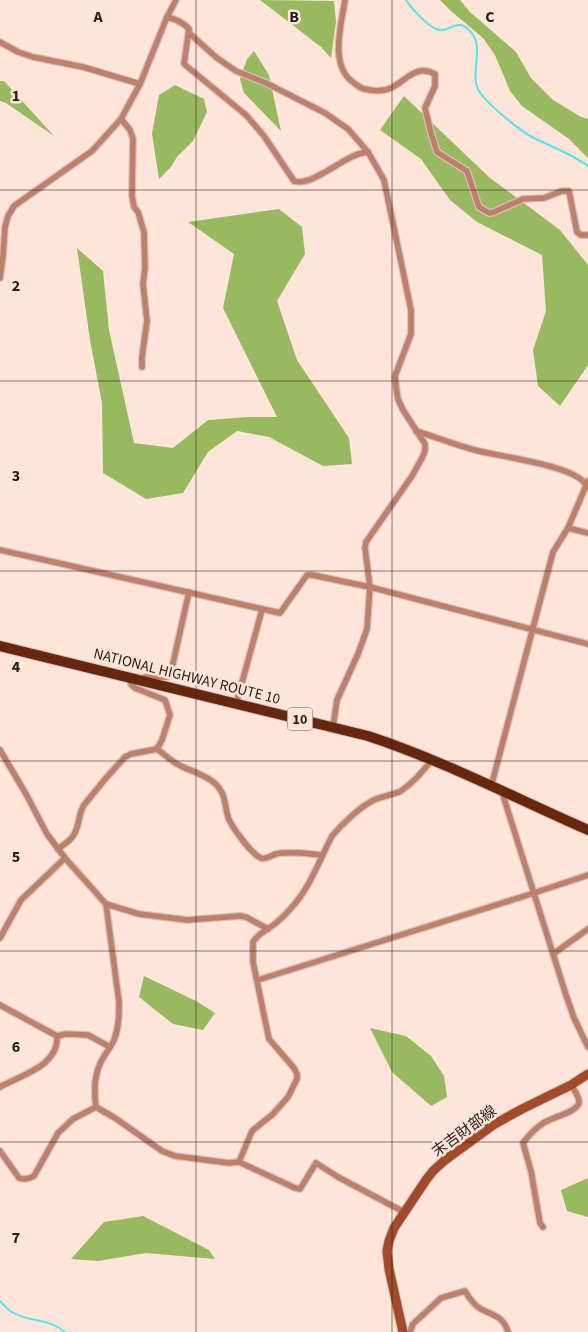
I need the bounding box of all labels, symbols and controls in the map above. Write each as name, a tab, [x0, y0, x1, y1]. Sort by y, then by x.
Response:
text: A	[92, 6, 103, 28]
text: B	[289, 6, 299, 28]
text: C	[485, 6, 495, 28]
text: 1	[12, 85, 20, 107]
text: 2	[12, 275, 20, 297]
text: 3	[12, 465, 20, 487]
street label: NATIONAL HIGHWAY ROUTE 10	[91, 643, 282, 710]
text: 4	[12, 656, 21, 678]
road number: 10	[288, 708, 312, 731]
text: 5	[12, 846, 20, 868]
text: 6	[12, 1036, 20, 1058]
street label: 末吉財部線	[428, 1101, 501, 1162]
text: 7	[12, 1227, 20, 1249]

